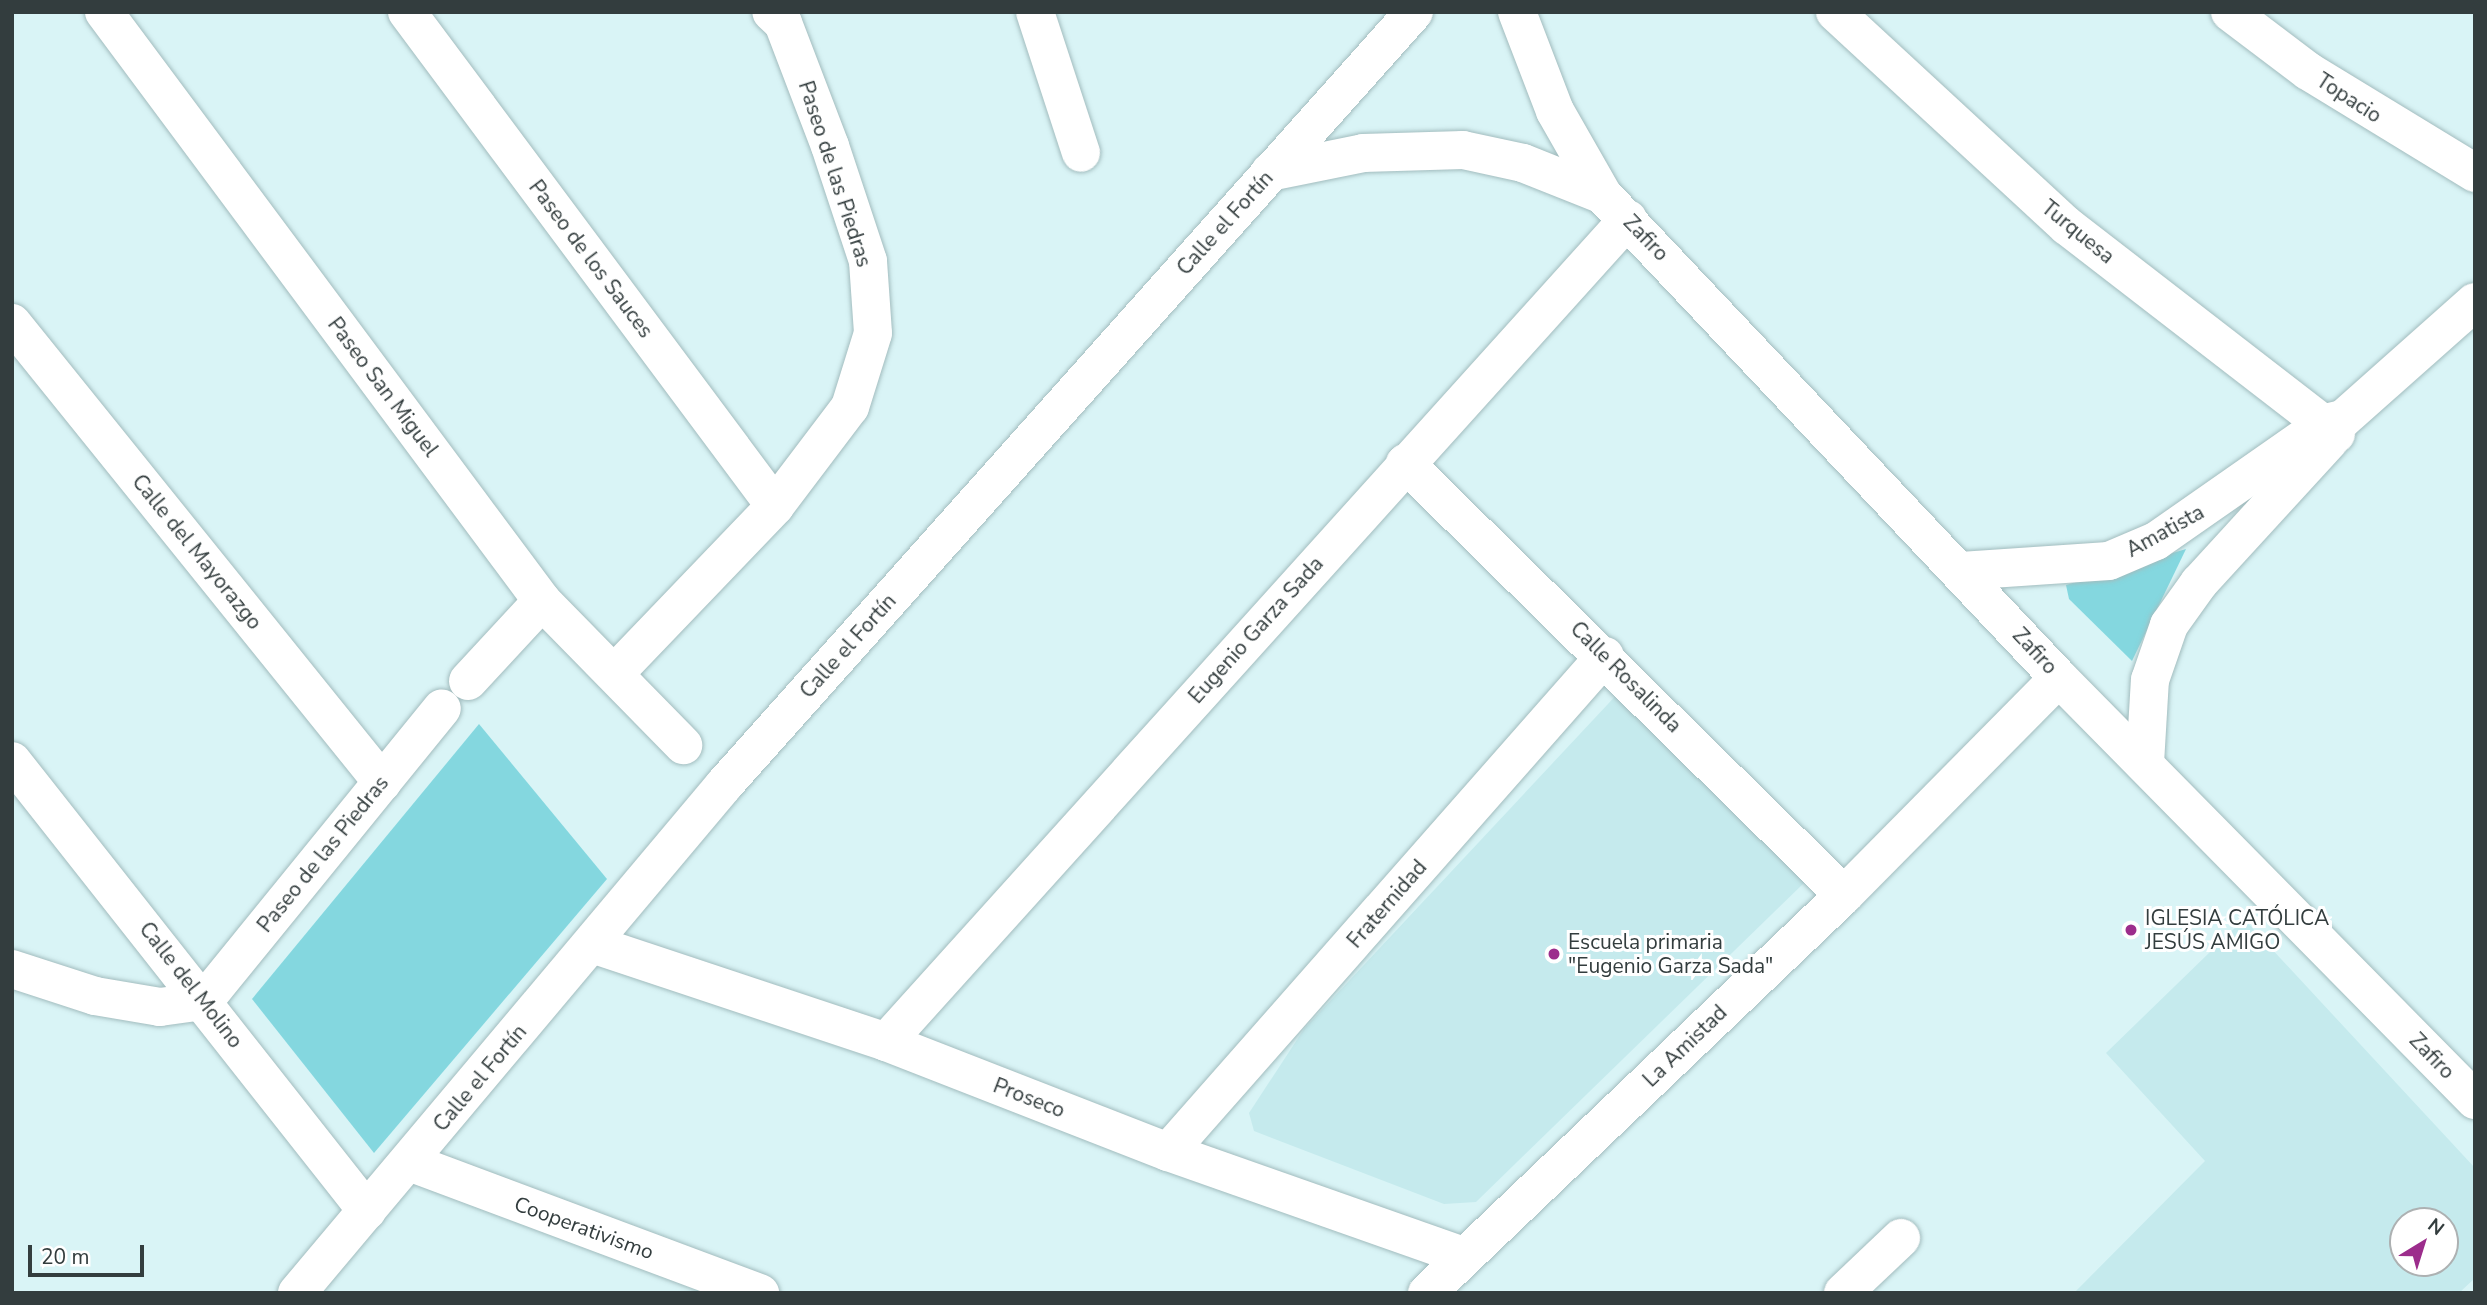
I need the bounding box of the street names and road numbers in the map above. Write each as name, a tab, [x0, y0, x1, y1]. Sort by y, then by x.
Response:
street label: Topacio	[2312, 68, 2386, 128]
street label: Paseo de las Piedras	[793, 78, 877, 270]
street label: Calle el Fortín	[1172, 166, 1278, 280]
street label: Paseo de los Sauces	[523, 175, 659, 343]
street label: Turquesa	[2036, 195, 2120, 269]
street label: Zafiro	[1618, 210, 1674, 266]
street label: Paseo San Miguel	[322, 312, 444, 462]
street label: Calle del Mayorazgo	[127, 469, 267, 635]
street label: Amatista	[2122, 499, 2208, 563]
street label: Eugenio Garza Sada	[1183, 551, 1329, 709]
street label: Calle el Fortín	[795, 589, 901, 703]
street label: Calle Rosalinda	[1565, 616, 1687, 738]
street label: Zafiro	[2007, 623, 2063, 679]
street label: Paseo de las Piedras	[252, 771, 394, 937]
street label: Fraternidad	[1342, 855, 1432, 953]
street label: Calle del Molino	[134, 917, 248, 1053]
street label: La Amistad	[1638, 1000, 1732, 1092]
street label: Calle el Fortín	[428, 1019, 532, 1137]
street label: Zafiro	[2404, 1028, 2460, 1084]
street label: Proseco	[990, 1073, 1068, 1123]
street label: Cooperativismo	[511, 1191, 657, 1265]

